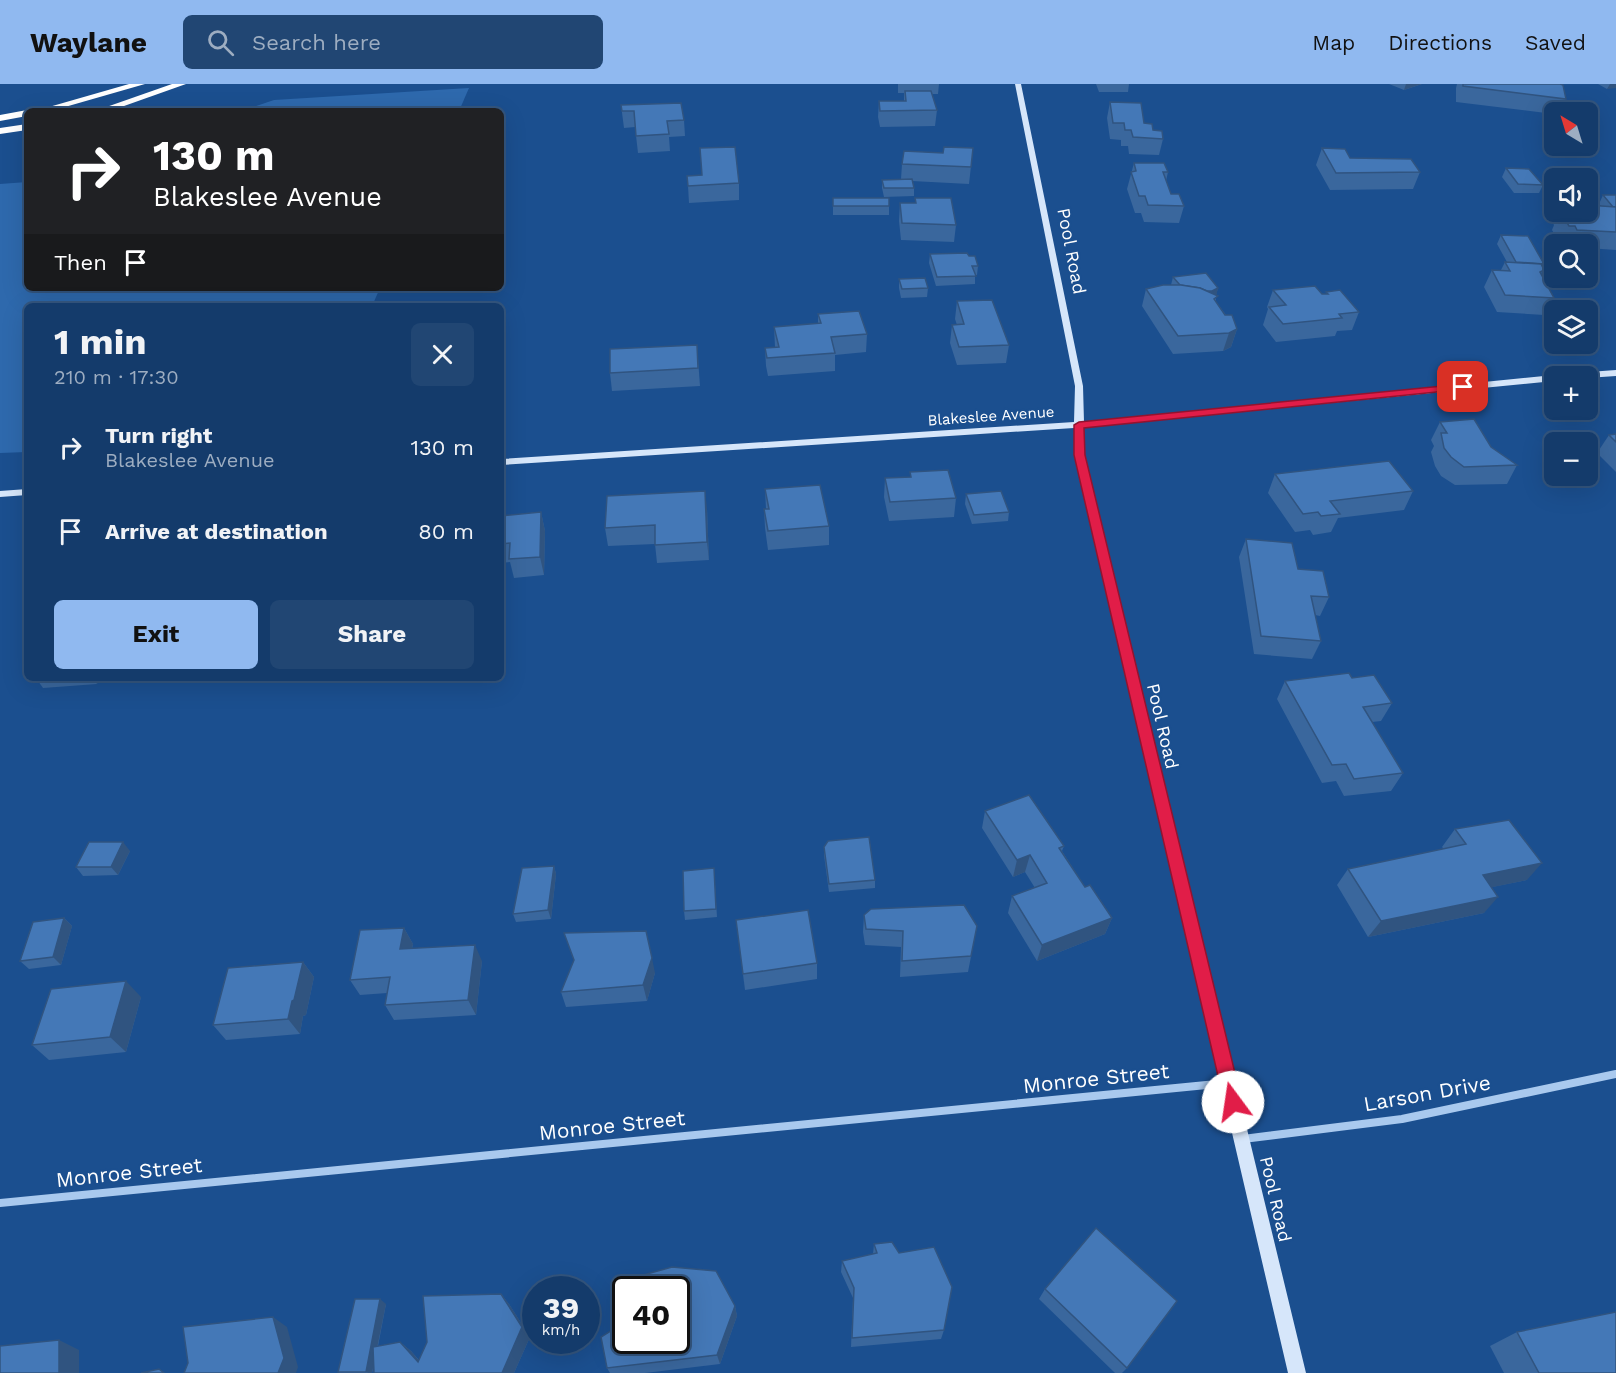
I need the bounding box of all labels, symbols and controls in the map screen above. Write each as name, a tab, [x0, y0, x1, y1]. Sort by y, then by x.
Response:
search box	[183, 15, 603, 69]
text: Waylane	[30, 26, 147, 59]
icon: search	[204, 26, 237, 59]
text: Search here	[252, 30, 381, 55]
text: Map	[1312, 30, 1355, 55]
text: Directions	[1388, 30, 1492, 55]
text: Saved	[1525, 30, 1586, 55]
north arrow	[1544, 102, 1598, 156]
map controls	[1544, 102, 1598, 486]
text: 130 m	[153, 131, 275, 180]
icon: right	[54, 132, 132, 210]
button: sound	[1544, 168, 1598, 222]
text: Blakeslee Avenue	[153, 181, 382, 213]
street label: Pool Road	[1053, 206, 1091, 296]
button: search	[1544, 234, 1598, 288]
icon: arrive	[119, 246, 152, 279]
text: Then	[54, 250, 107, 275]
button: layers	[1544, 300, 1598, 354]
text: 1 min	[54, 321, 146, 363]
button: close	[411, 323, 474, 386]
pin	[1437, 361, 1488, 412]
text: 210 m · 17:30	[54, 365, 179, 389]
button: +	[1544, 366, 1598, 420]
icon: arrive	[1446, 370, 1479, 403]
street label: Blakeslee Avenue	[927, 403, 1055, 429]
text: Turn right	[105, 423, 212, 448]
icon: right	[54, 431, 87, 464]
button: −	[1544, 432, 1598, 486]
text: 130 m	[410, 435, 474, 460]
text: Blakeslee Avenue	[105, 448, 275, 472]
icon: arrive	[54, 515, 87, 548]
text: Arrive at destination	[105, 519, 328, 544]
text: 80 m	[418, 519, 474, 544]
button: Exit	[54, 600, 258, 669]
button: Share	[270, 600, 474, 669]
street label: Pool Road	[1143, 681, 1183, 771]
street label: Monroe Street	[1022, 1058, 1170, 1098]
position arrow	[1201, 1070, 1265, 1134]
street label: Larson Drive	[1361, 1070, 1493, 1116]
street label: Monroe Street	[538, 1105, 686, 1145]
street label: Monroe Street	[55, 1152, 203, 1192]
street label: Pool Road	[1256, 1154, 1296, 1244]
speed limit sign: 40	[612, 1276, 690, 1354]
text: 39	[543, 1290, 579, 1325]
text: km/h	[542, 1321, 580, 1339]

